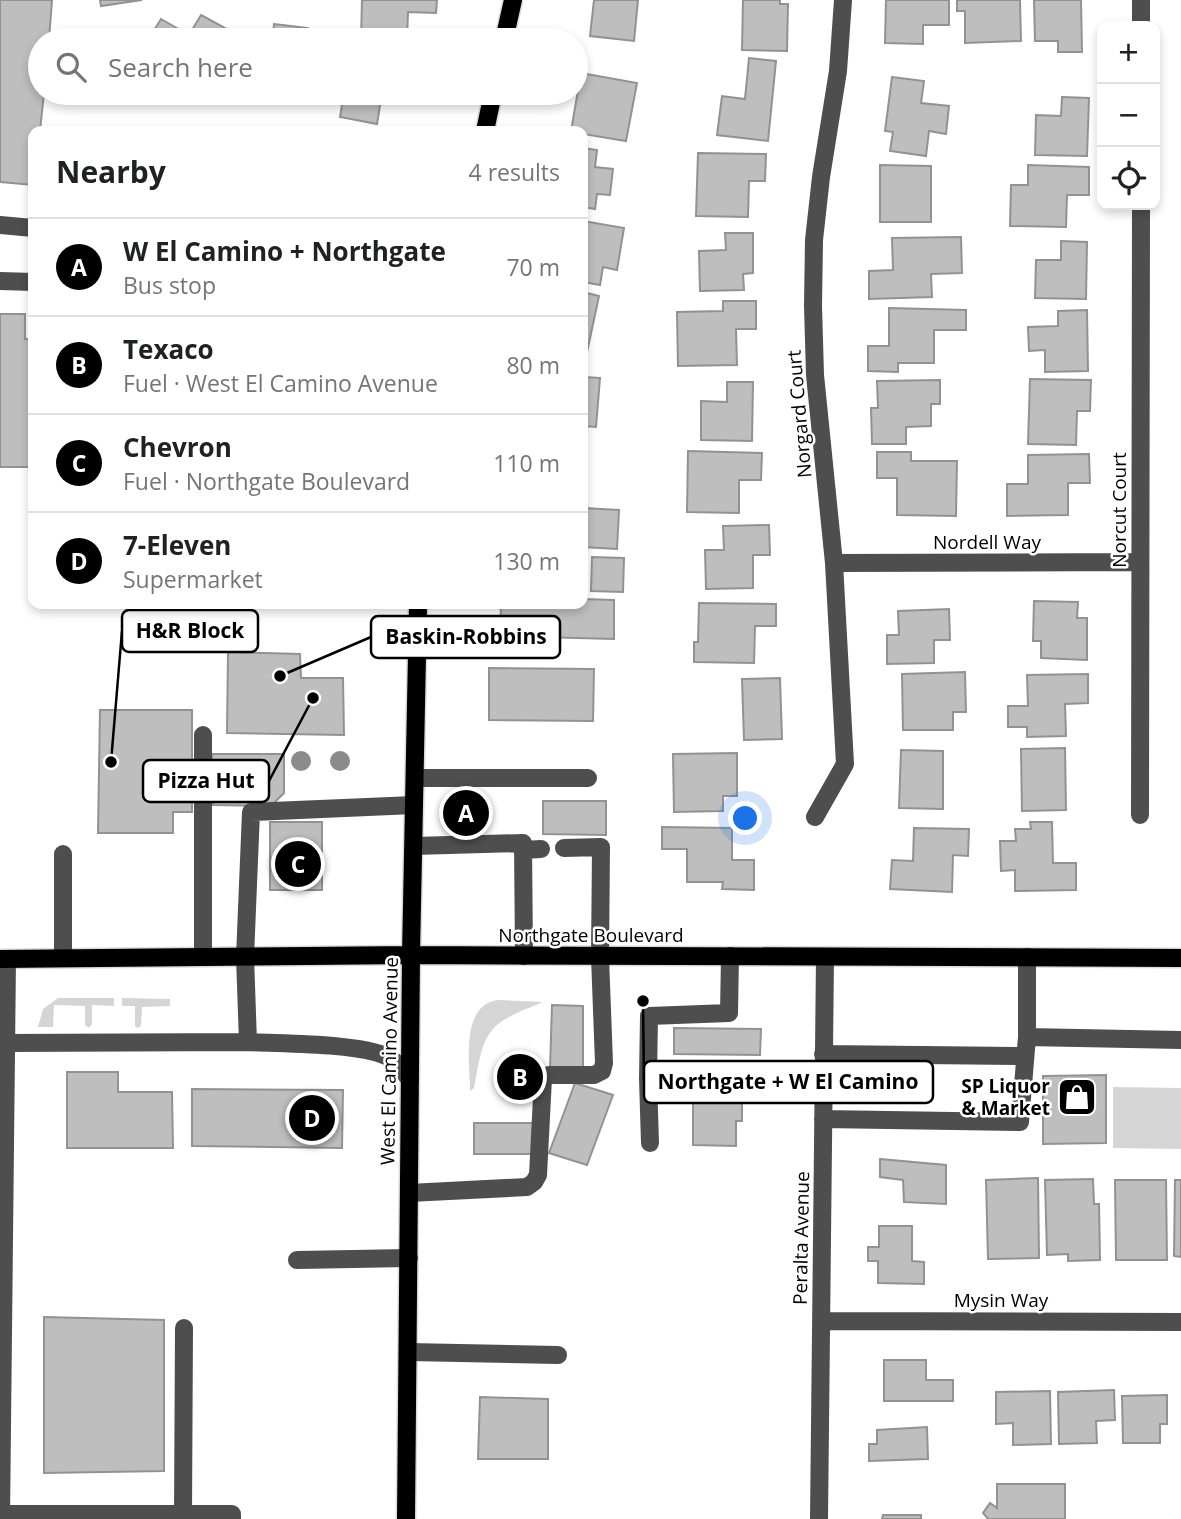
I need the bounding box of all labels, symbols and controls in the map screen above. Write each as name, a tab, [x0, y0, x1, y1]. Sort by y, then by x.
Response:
map controls	[1097, 21, 1160, 210]
button: +	[1097, 21, 1160, 84]
search box	[28, 28, 588, 105]
icon: search	[52, 48, 90, 86]
text: Search here	[108, 49, 253, 85]
button: −	[1097, 84, 1160, 147]
button: locate	[1097, 147, 1160, 210]
text: Nearby	[56, 151, 166, 192]
text: 4 results	[469, 156, 560, 188]
text: W El Camino + Northgate	[123, 233, 446, 269]
text: A	[71, 251, 87, 283]
text: 70 m	[506, 251, 560, 283]
text: Bus stop	[123, 269, 216, 301]
text: Texaco	[123, 331, 214, 367]
text: B	[71, 349, 87, 381]
text: 80 m	[506, 349, 560, 381]
street label: Norgard Court	[780, 349, 818, 479]
text: Fuel · West El Camino Avenue	[123, 367, 438, 399]
text: Chevron	[123, 429, 232, 465]
text: C	[72, 447, 86, 479]
text: 110 m	[493, 447, 560, 479]
street label: Norcut Court	[1106, 452, 1132, 568]
text: Fuel · Northgate Boulevard	[123, 465, 410, 497]
text: 7-Eleven	[123, 527, 231, 563]
street label: Nordell Way	[933, 529, 1041, 555]
text: D	[70, 545, 88, 577]
text: 130 m	[493, 545, 560, 577]
text: Supermarket	[123, 563, 263, 595]
callout: H&R Block	[122, 610, 258, 652]
text: H&R Block	[136, 616, 245, 644]
callout: Baskin-Robbins	[371, 616, 560, 658]
text: Baskin-Robbins	[385, 622, 547, 650]
callout: Pizza Hut	[143, 760, 269, 802]
text: Pizza Hut	[157, 766, 255, 794]
pin: A	[443, 787, 489, 839]
your location	[728, 801, 762, 835]
pin: C	[275, 838, 321, 890]
street label: Northgate Boulevard	[498, 922, 684, 948]
street label: West El Camino Avenue	[374, 957, 404, 1165]
pin: B	[497, 1051, 543, 1103]
callout: Northgate + W El Camino	[644, 1061, 933, 1103]
text: Northgate + W El Camino	[658, 1067, 918, 1095]
place label: SP Liquor & Market	[961, 1073, 1050, 1121]
shop icon: SP Liquor & Market	[1056, 1076, 1098, 1118]
pin: D	[289, 1092, 335, 1144]
street label: Peralta Avenue	[787, 1171, 815, 1305]
street label: Mysin Way	[954, 1287, 1049, 1313]

